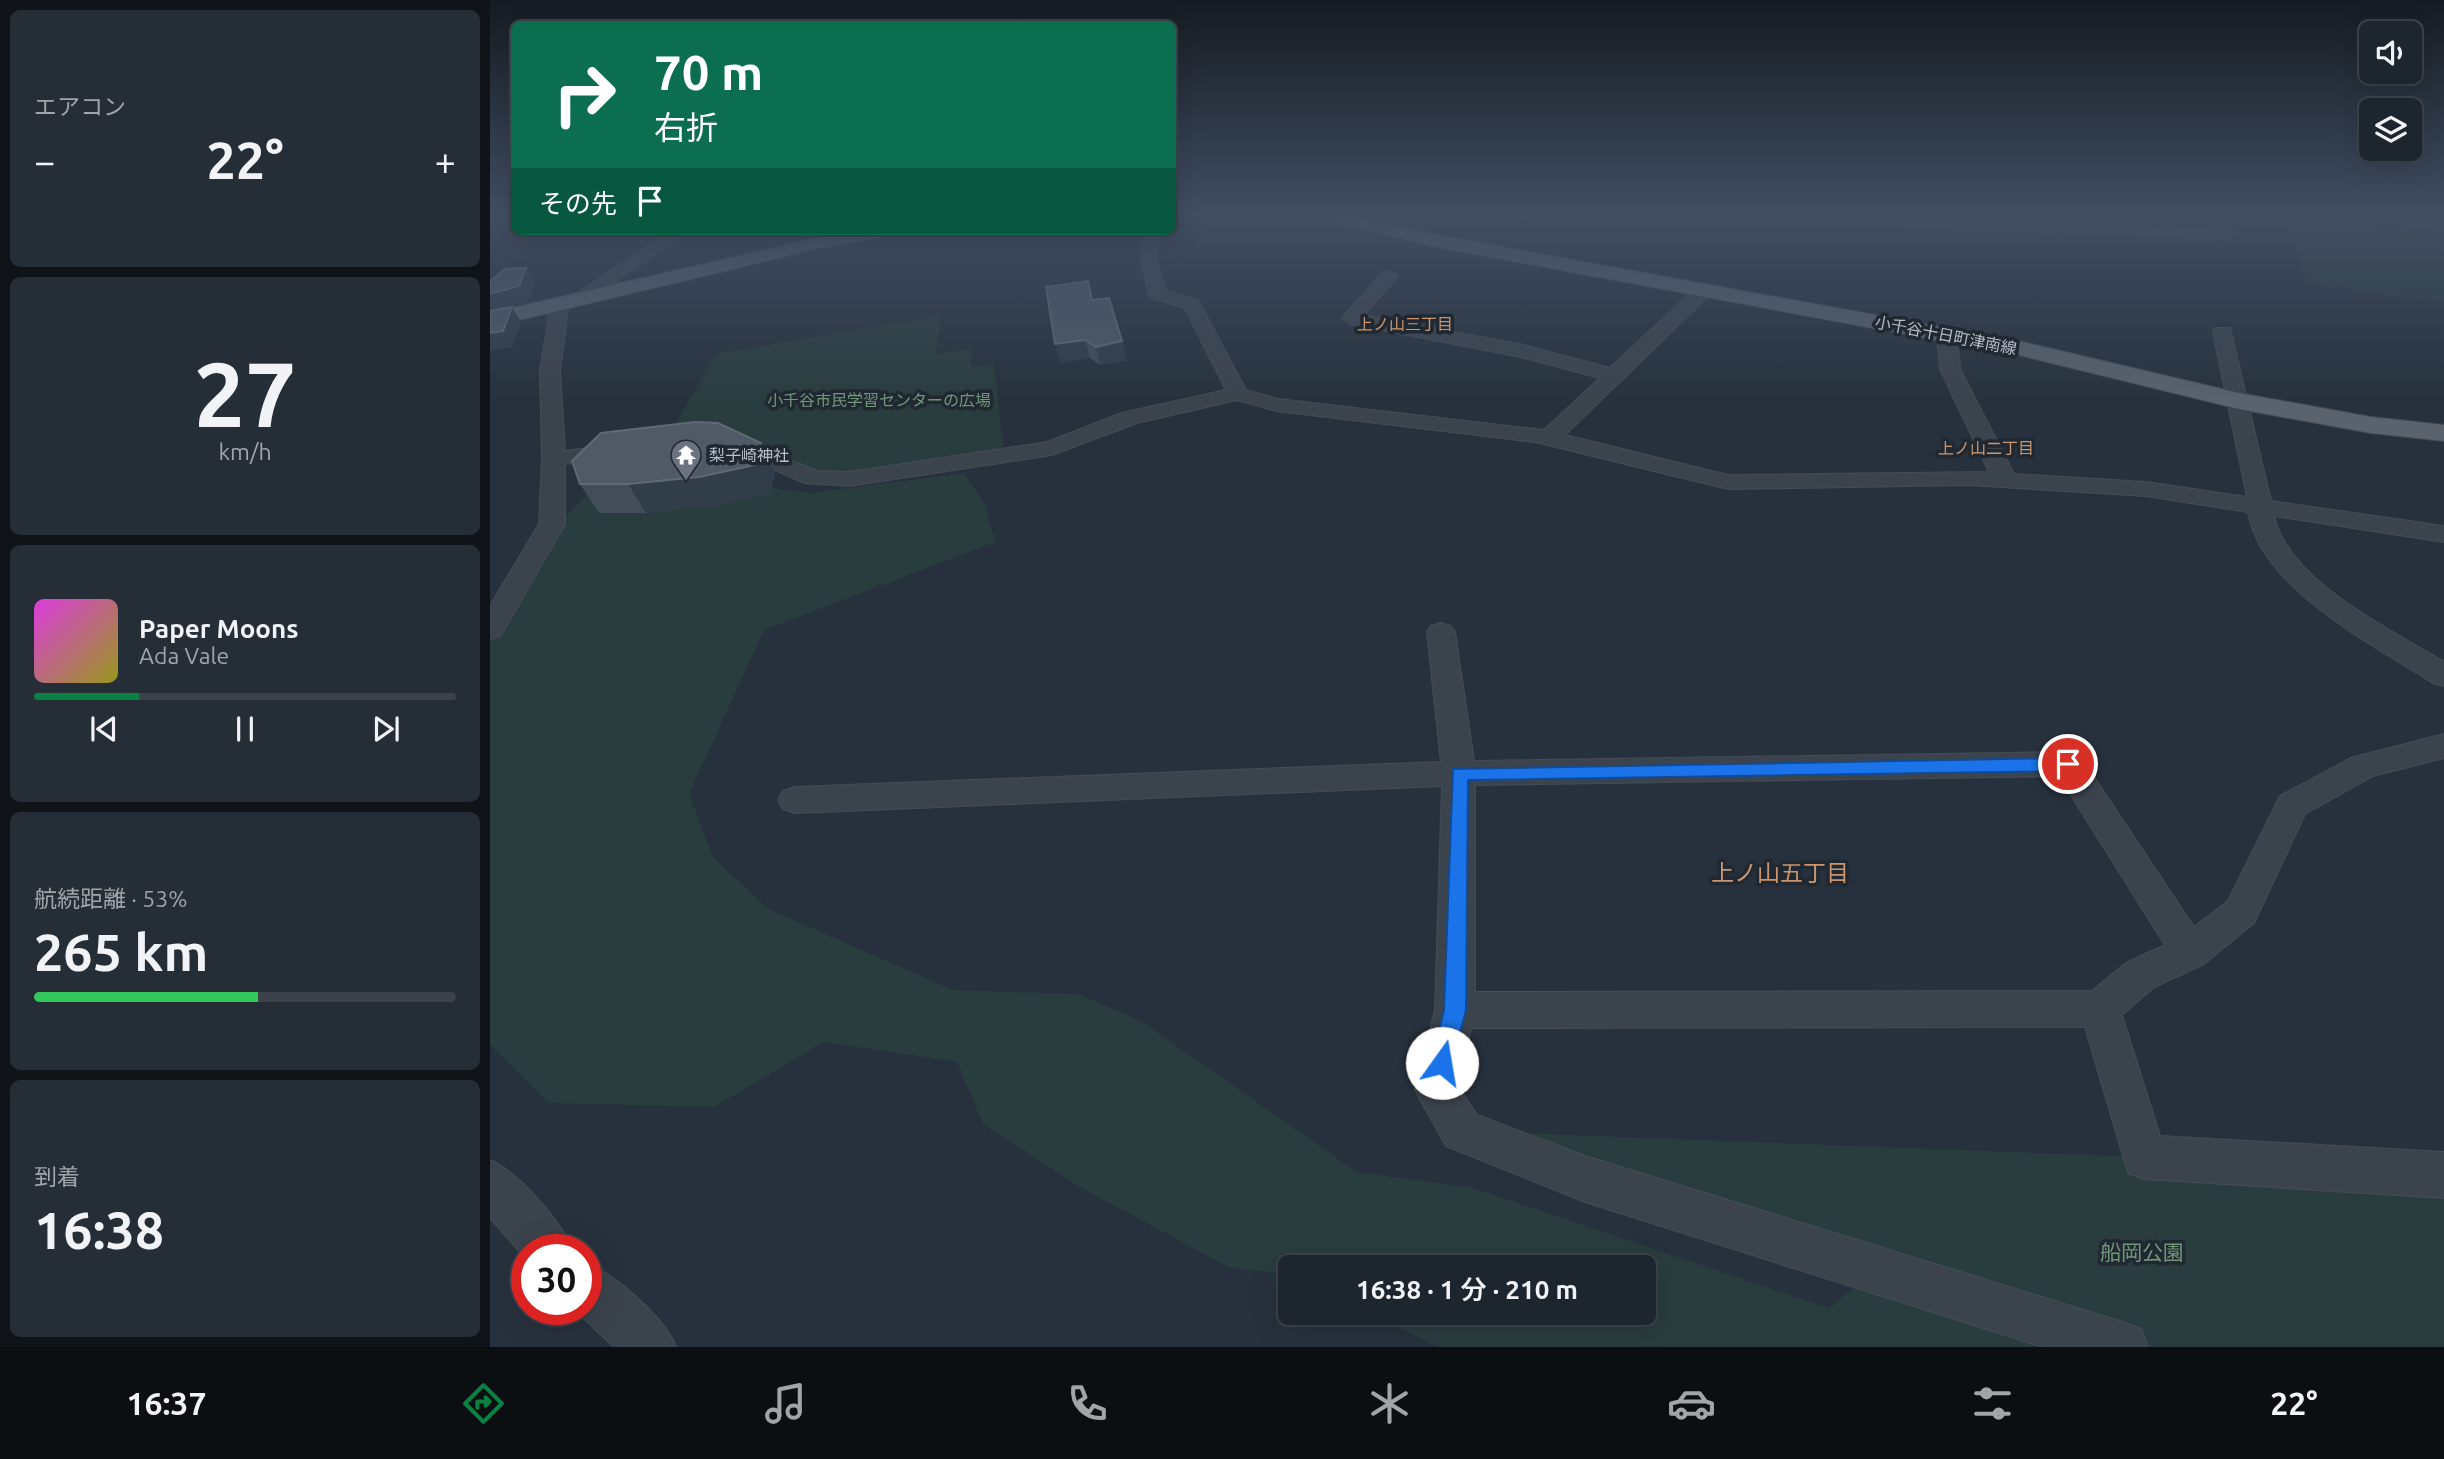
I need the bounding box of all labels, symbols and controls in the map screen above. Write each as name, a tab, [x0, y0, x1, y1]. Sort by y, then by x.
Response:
map controls	[2359, 21, 2422, 161]
button: sound	[2359, 21, 2422, 84]
text: 70 m	[654, 44, 763, 99]
icon: right	[539, 49, 630, 140]
text: エアコン	[34, 94, 126, 119]
button: layers	[2359, 98, 2422, 161]
text: 右折	[654, 109, 718, 145]
text: 22°	[206, 131, 284, 189]
text: −	[34, 140, 55, 182]
text: +	[435, 140, 456, 182]
icon: arrive	[631, 182, 669, 220]
text: その先	[539, 189, 617, 218]
street label: 小千谷十日町津南線	[1874, 312, 2018, 358]
district label: 上ノ山三丁目	[1357, 315, 1453, 333]
text: 27	[194, 342, 296, 444]
park label: 小千谷市民学習センターの広場	[767, 391, 991, 409]
temple icon: 梨子崎神社	[669, 438, 703, 482]
text: km/h	[218, 439, 272, 464]
district label: 上ノ山二丁目	[1938, 439, 2034, 457]
place label: 梨子崎神社	[709, 446, 789, 464]
text: Paper Moons	[139, 614, 298, 643]
text: Ada Vale	[139, 643, 229, 668]
icon: previous	[85, 710, 123, 748]
icon: pause	[226, 710, 264, 748]
icon: next	[367, 710, 405, 748]
pin	[2038, 734, 2098, 794]
icon: arrive	[2049, 745, 2087, 783]
district label: 上ノ山五丁目	[1711, 860, 1849, 885]
text: 航続距離 · 53%	[34, 886, 187, 911]
text: 265 km	[34, 923, 208, 981]
position arrow	[1405, 1026, 1479, 1100]
text: 到着	[34, 1164, 80, 1189]
text: 16:38	[34, 1201, 164, 1259]
speed limit sign: 30	[511, 1234, 602, 1325]
park label: 船岡公園	[2100, 1240, 2184, 1264]
text: 16:38 · 1 分 · 210 m	[1356, 1275, 1578, 1304]
icon: directions	[459, 1379, 508, 1428]
icon: music	[761, 1379, 810, 1428]
icon: phone	[1063, 1379, 1112, 1428]
icon: climate	[1365, 1379, 1414, 1428]
icon: car	[1667, 1379, 1716, 1428]
icon: filters	[1968, 1379, 2017, 1428]
text: 16:37	[126, 1385, 206, 1421]
text: 22°	[2270, 1385, 2318, 1421]

